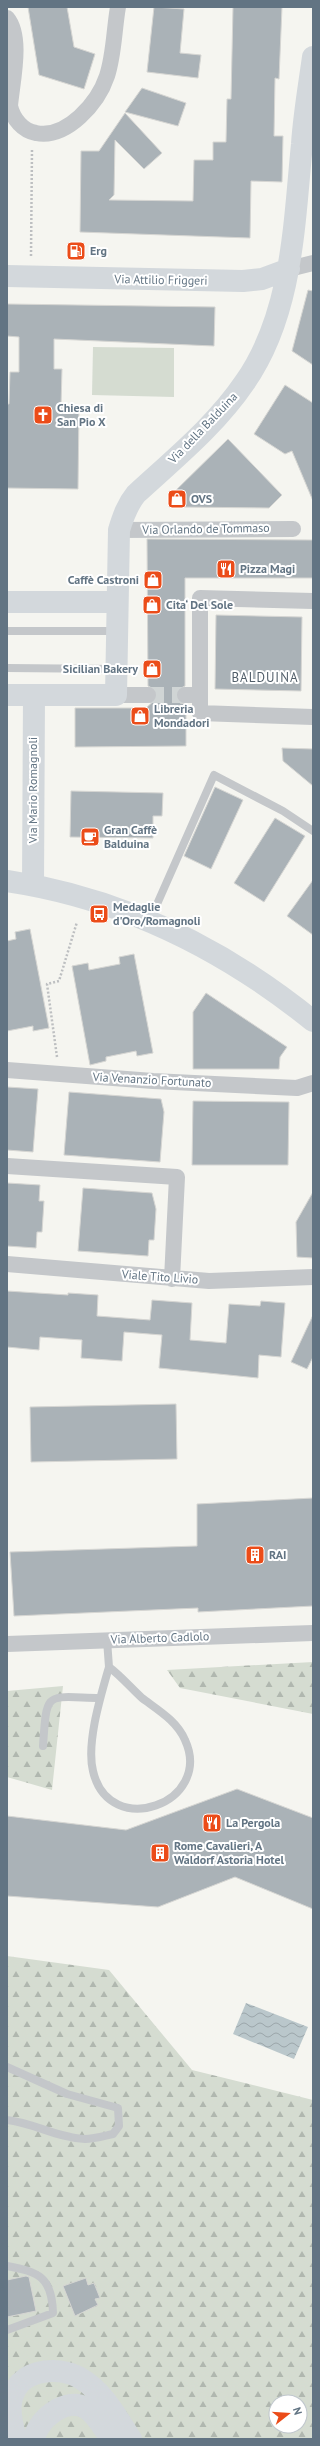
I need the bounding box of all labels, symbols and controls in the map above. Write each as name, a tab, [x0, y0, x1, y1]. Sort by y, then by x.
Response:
fuel station icon: Erg	[65, 240, 87, 262]
place label: Erg	[90, 243, 107, 258]
street label: Via Attilio Friggeri	[113, 271, 208, 288]
street label: Via della Balduina	[164, 389, 240, 467]
place label: Chiesa di San Pio X	[57, 400, 106, 429]
church icon: Chiesa di San Pio X	[32, 404, 54, 426]
shop icon: OVS	[166, 488, 188, 510]
place label: OVS	[191, 491, 212, 506]
street label: Via Orlando de Tommaso	[141, 520, 270, 537]
restaurant icon: Pizza Magi	[215, 558, 237, 580]
place label: Pizza Magi	[240, 561, 295, 576]
shop icon: Caffè Castroni	[142, 569, 164, 591]
place label: Caffè Castroni	[68, 572, 139, 587]
shop icon: Cita‘ Del Sole	[141, 594, 163, 616]
place label: Cita‘ Del Sole	[166, 597, 233, 612]
shop icon: Sicilian Bakery	[141, 658, 163, 680]
place label: Sicilian Bakery	[63, 661, 138, 676]
district label: BALDUINA	[231, 669, 299, 686]
place label: Libreria Mondadori	[154, 701, 209, 730]
shop icon: Libreria Mondadori	[129, 705, 151, 727]
street label: Via Mario Romagnoli	[25, 737, 40, 844]
place label: Gran Caffè Balduina	[104, 822, 157, 851]
cafe icon: Gran Caffè Balduina	[79, 826, 101, 848]
place label: Medaglie d'Oro/Romagnoli	[113, 899, 201, 928]
bus stop icon: Medaglie d'Oro/Romagnoli	[88, 903, 110, 925]
street label: Via Venanzio Fortunato	[91, 1069, 212, 1090]
street label: Viale Tito Livio	[120, 1266, 199, 1287]
building icon: RAI	[244, 1544, 266, 1566]
place label: RAI	[269, 1547, 286, 1562]
street label: Via Alberto Cadlolo	[109, 1628, 210, 1647]
restaurant icon: La Pergola	[201, 1812, 223, 1834]
place label: La Pergola	[226, 1815, 280, 1830]
place label: Rome Cavalieri, A Waldorf Astoria Hotel	[174, 1838, 285, 1867]
building icon: Rome Cavalieri, A Waldorf Astoria Hotel	[149, 1842, 171, 1864]
north arrow	[268, 2394, 308, 2434]
text: N	[290, 2406, 305, 2417]

